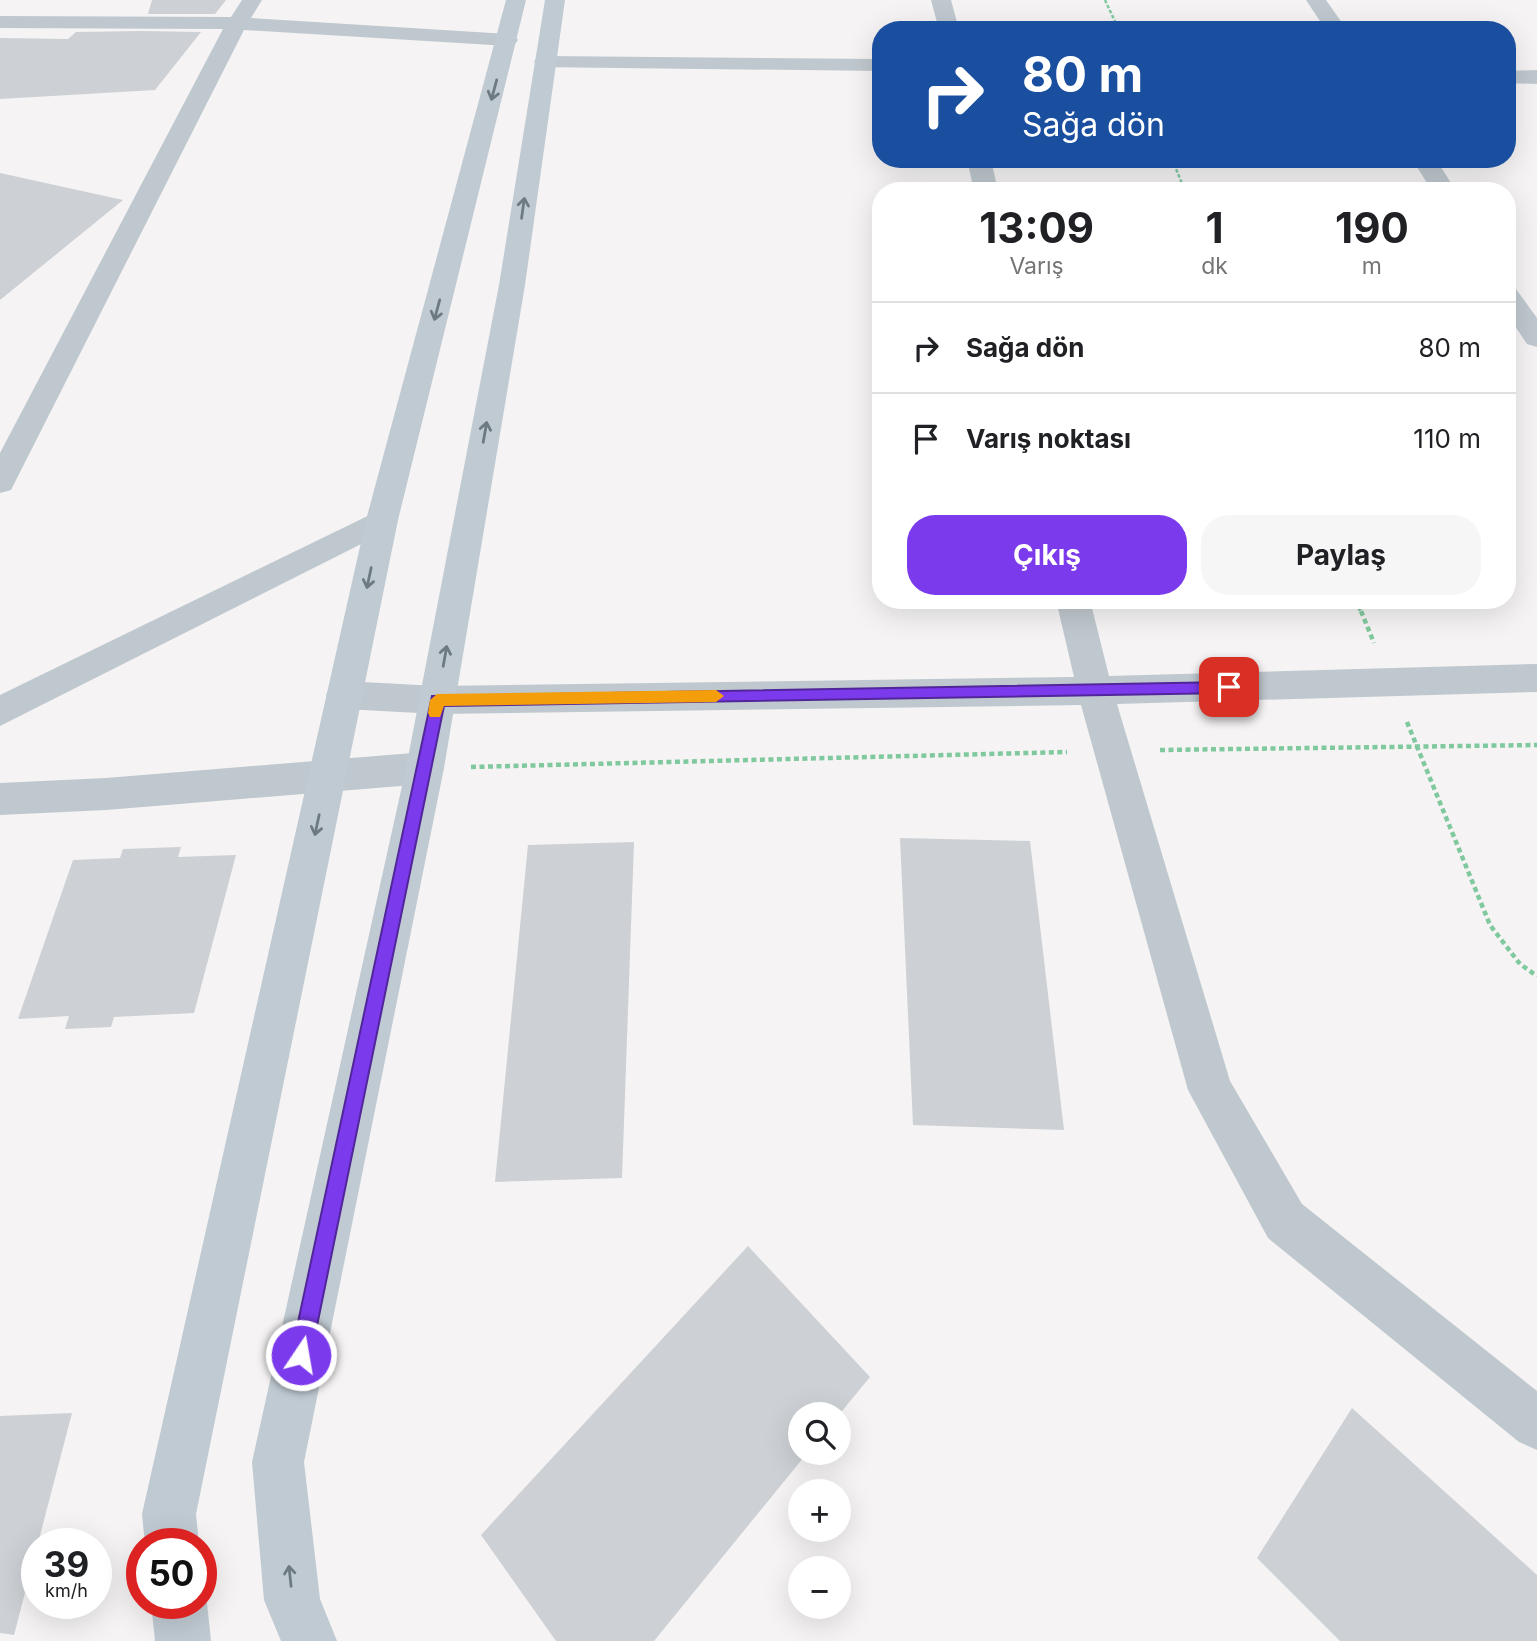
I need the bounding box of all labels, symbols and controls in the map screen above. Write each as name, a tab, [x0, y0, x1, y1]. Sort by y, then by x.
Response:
text: 80 m	[1022, 45, 1143, 104]
icon: right	[907, 49, 998, 140]
one-way arrow	[487, 78, 500, 101]
text: Sağa dön	[1022, 105, 1165, 144]
one-way arrow	[516, 197, 529, 219]
text: 13:09	[979, 202, 1094, 253]
text: 1	[1205, 202, 1224, 253]
text: 190	[1335, 202, 1409, 253]
text: Varış	[1009, 252, 1064, 280]
text: dk	[1201, 252, 1228, 280]
text: m	[1362, 252, 1382, 280]
one-way arrow	[430, 298, 443, 321]
icon: right	[907, 329, 945, 367]
text: Sağa dön	[966, 332, 1084, 363]
text: 80 m	[1418, 332, 1481, 363]
icon: arrive	[907, 420, 945, 458]
one-way arrow	[479, 421, 493, 444]
text: Varış noktası	[966, 423, 1131, 454]
text: 110 m	[1413, 423, 1481, 454]
button: Çıkış	[907, 515, 1187, 595]
button: Paylaş	[1201, 515, 1481, 595]
one-way arrow	[362, 566, 376, 589]
one-way arrow	[439, 645, 452, 668]
pin	[1199, 657, 1259, 717]
icon: arrive	[1210, 668, 1248, 706]
one-way arrow	[310, 813, 323, 836]
position arrow	[264, 1318, 338, 1392]
map controls	[788, 1402, 851, 1619]
button: search	[788, 1402, 851, 1465]
button: +	[788, 1479, 851, 1542]
speed limit sign: 50	[126, 1528, 217, 1619]
text: 39	[44, 1543, 89, 1585]
button: −	[788, 1556, 851, 1619]
one-way arrow	[283, 1565, 296, 1588]
text: km/h	[45, 1580, 88, 1601]

